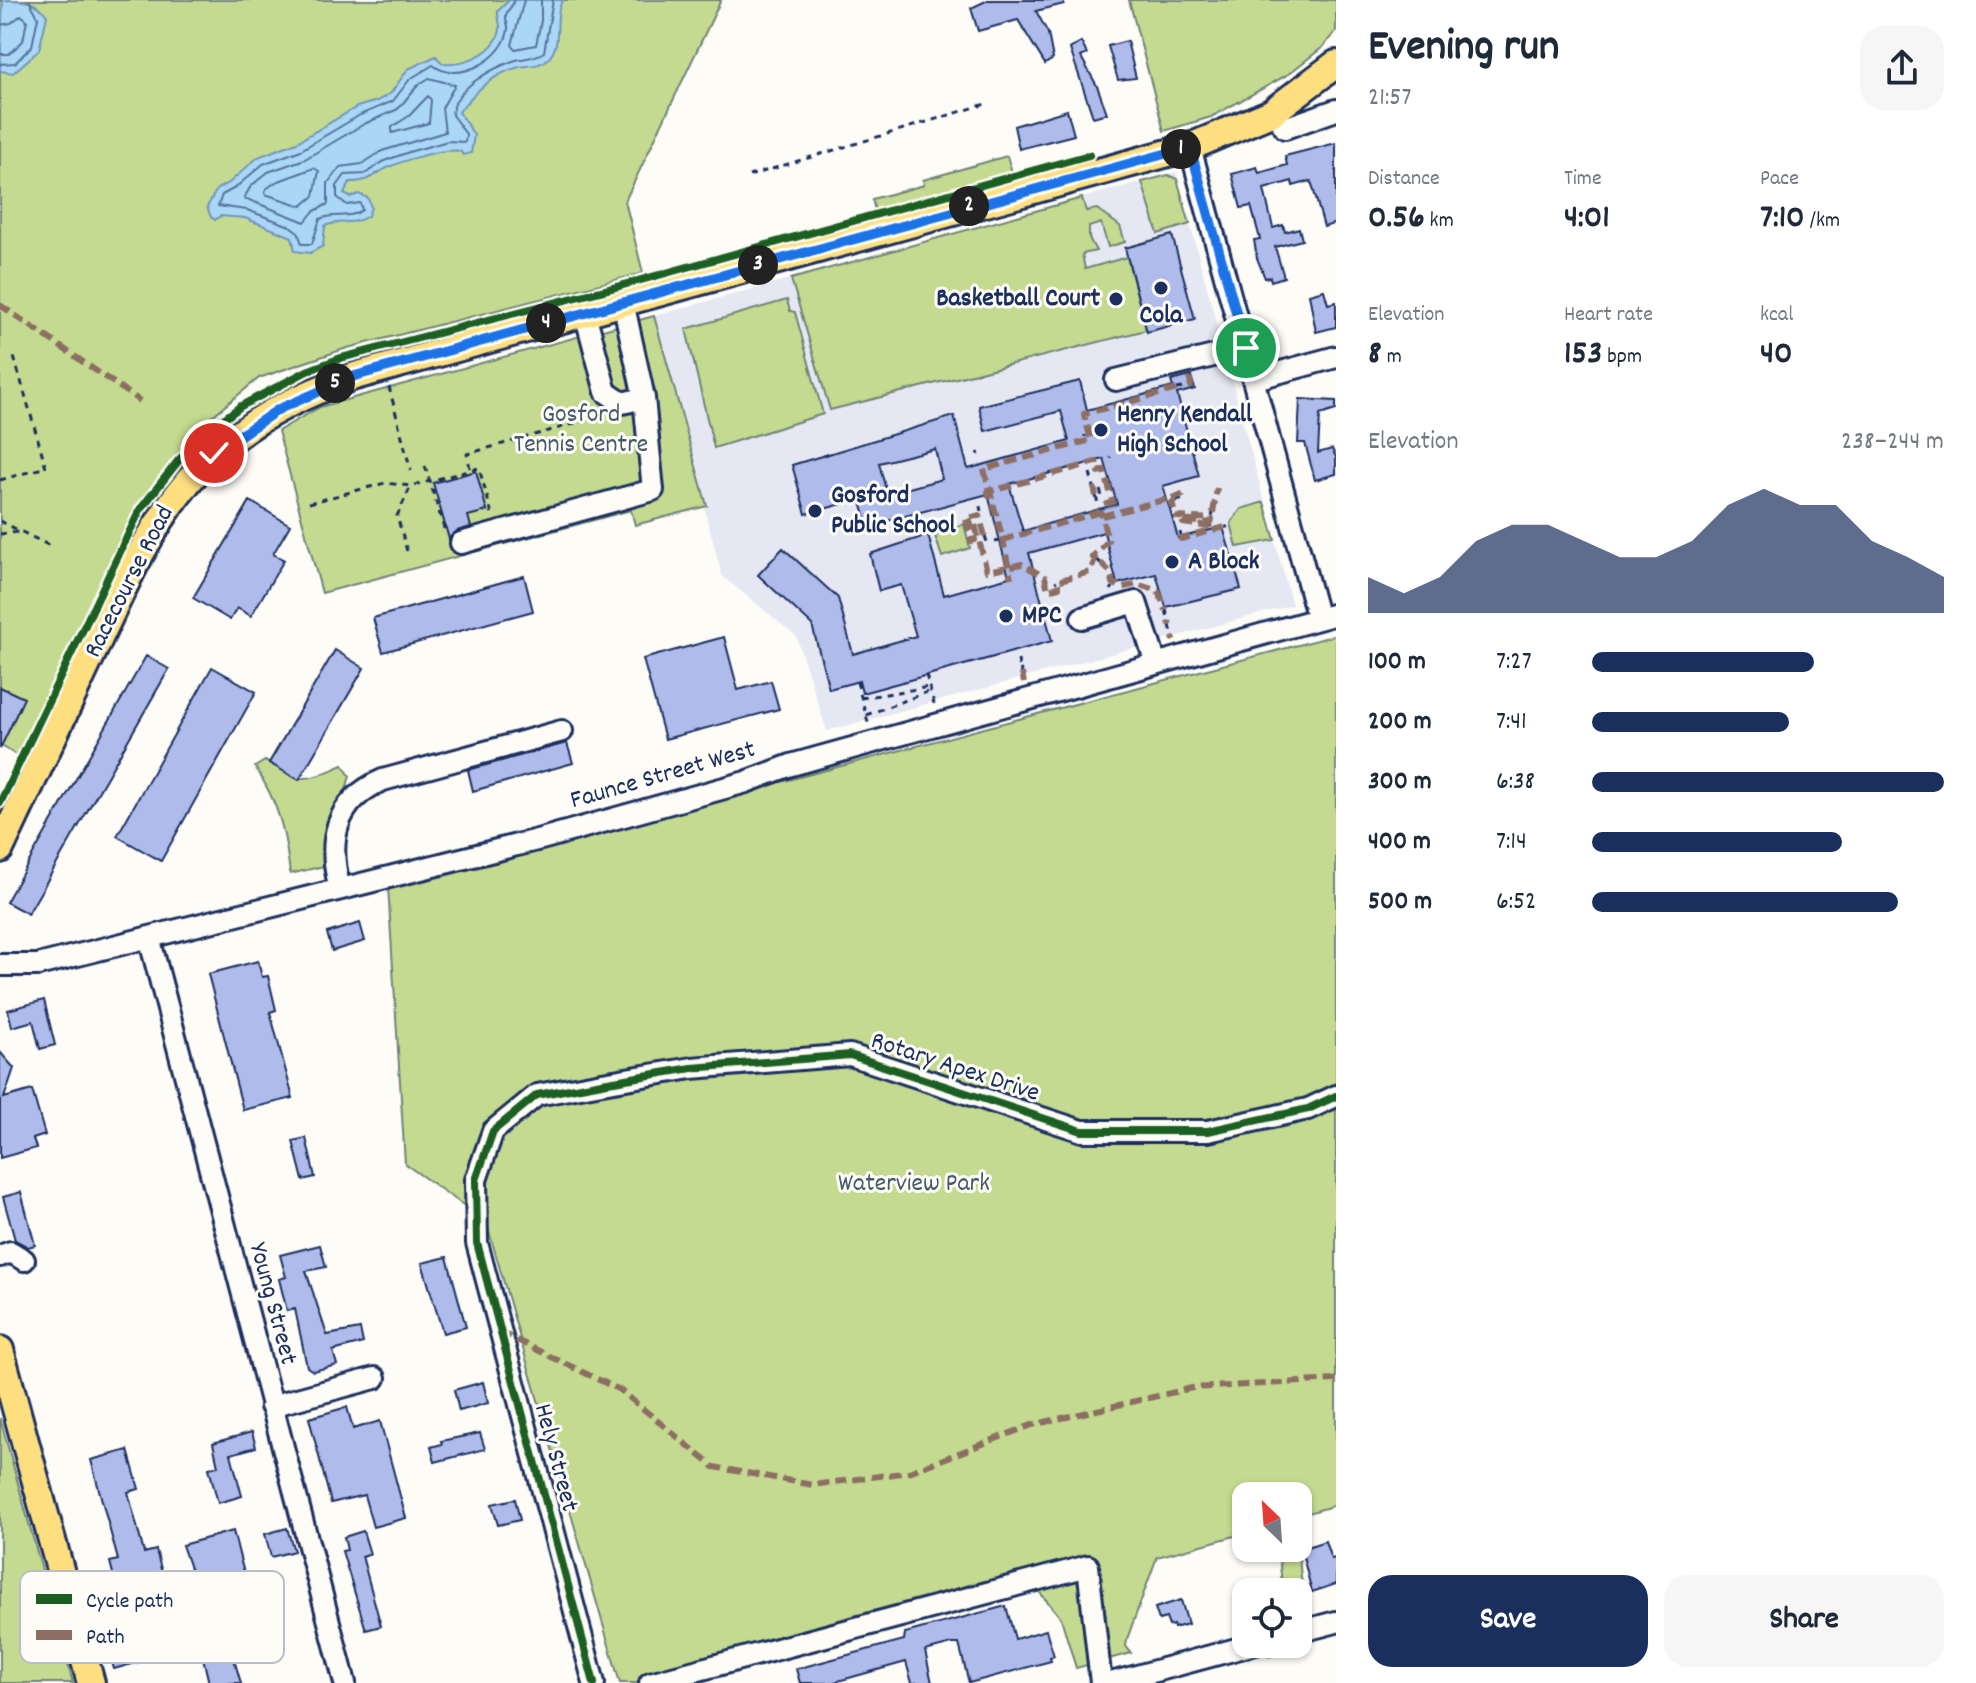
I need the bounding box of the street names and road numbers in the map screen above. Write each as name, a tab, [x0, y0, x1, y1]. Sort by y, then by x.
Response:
street label: Racecourse Road	[76, 499, 184, 665]
street label: Faunce Street West	[566, 732, 760, 820]
street label: Rotary Apex Drive	[866, 1023, 1044, 1113]
street label: Young Street	[238, 1239, 306, 1369]
street label: Hely Street	[523, 1400, 587, 1517]

